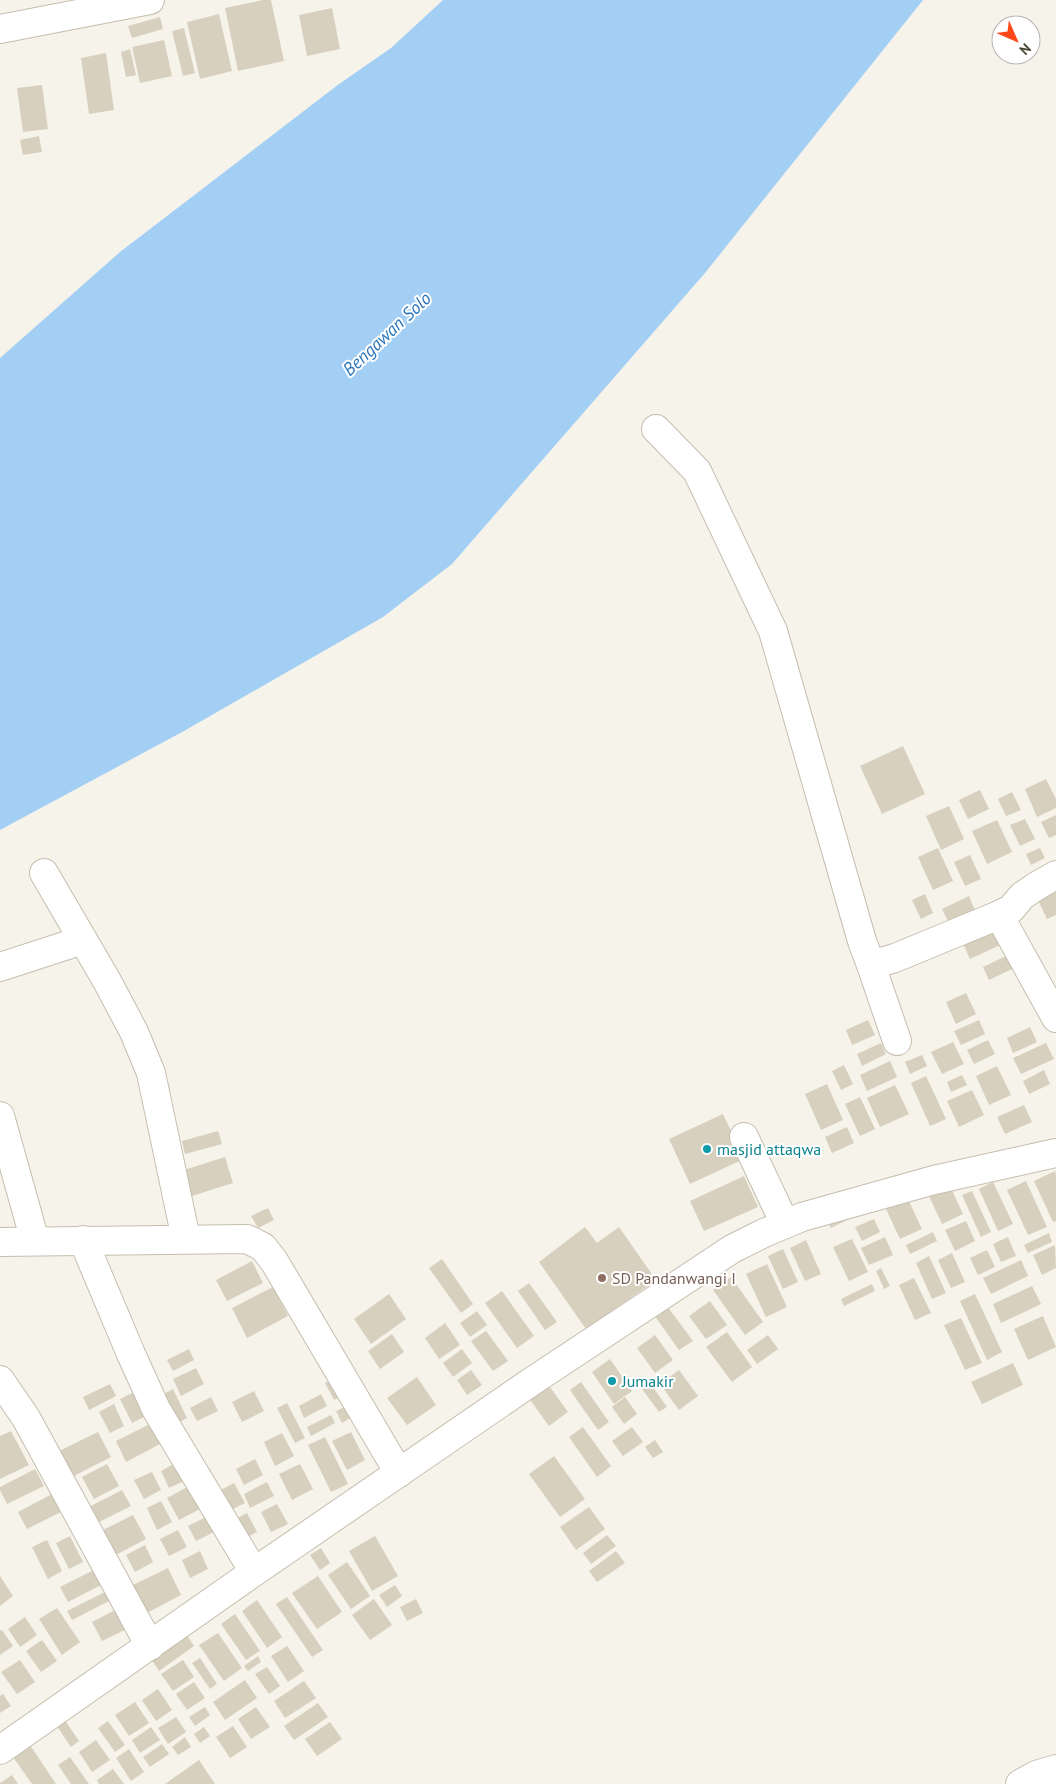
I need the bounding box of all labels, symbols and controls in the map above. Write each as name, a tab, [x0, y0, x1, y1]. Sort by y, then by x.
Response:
north arrow	[991, 15, 1041, 65]
text: N	[1016, 40, 1035, 59]
water label: Bengawan Solo	[338, 287, 436, 380]
place label: masjid attaqwa	[717, 1139, 821, 1159]
marker: masjid attaqwa	[701, 1143, 713, 1155]
place label: SD Pandanwangi I	[612, 1268, 736, 1288]
marker: SD Pandanwangi I	[596, 1272, 608, 1284]
place label: Jumakir	[621, 1371, 674, 1391]
marker: Jumakir	[606, 1375, 618, 1387]

